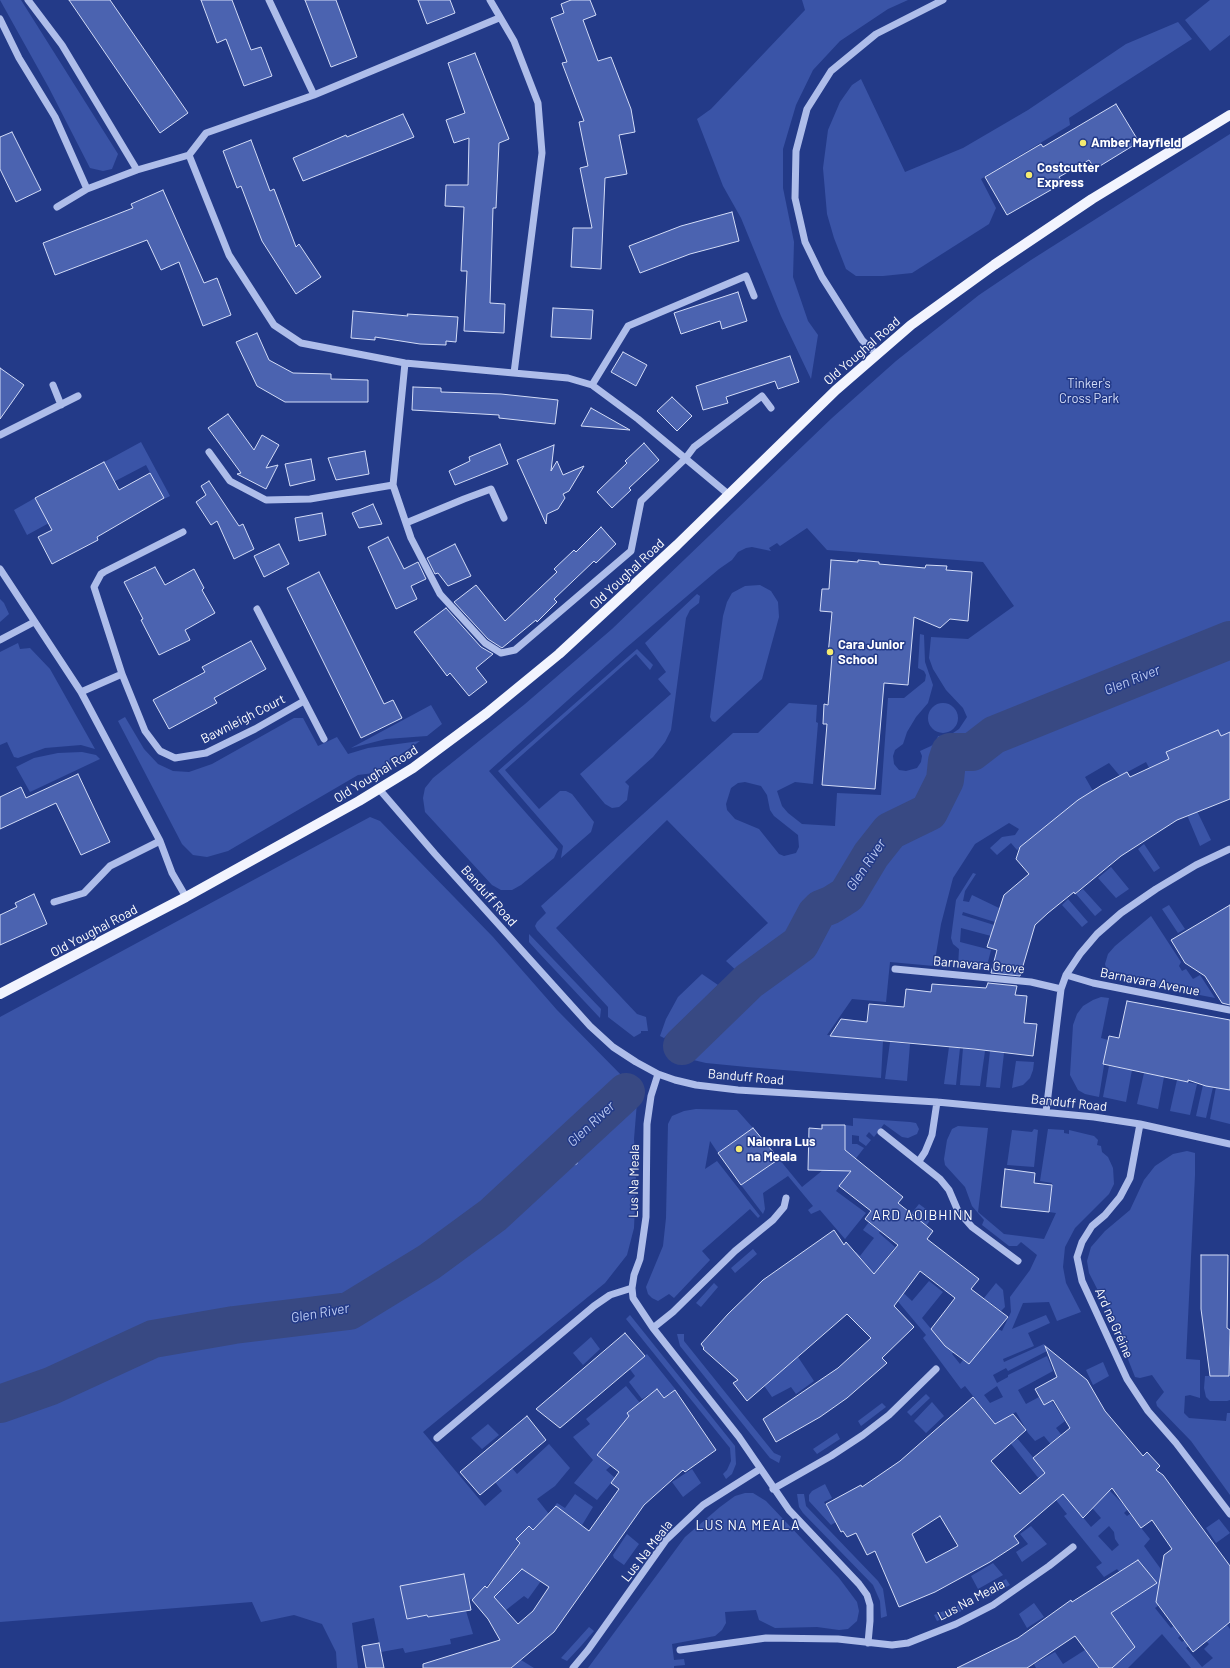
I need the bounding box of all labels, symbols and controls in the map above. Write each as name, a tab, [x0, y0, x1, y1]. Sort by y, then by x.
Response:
place label: Amber Mayfield	[1091, 135, 1181, 151]
marker: Amber Mayfield	[1078, 138, 1088, 148]
place label: Costcutter Express	[1037, 160, 1099, 191]
marker: Costcutter Express	[1024, 170, 1034, 180]
street label: Old Youghal Road	[821, 314, 903, 388]
park label: Tinker's Cross Park	[1059, 376, 1119, 407]
street label: Old Youghal Road	[586, 535, 668, 613]
place label: Cara Junior School	[838, 637, 904, 668]
marker: Cara Junior School	[825, 647, 835, 657]
water label: Glen River	[1102, 661, 1162, 699]
street label: Bawnleigh Court	[198, 691, 288, 747]
street label: Old Youghal Road	[331, 742, 421, 806]
water label: Glen River	[843, 836, 889, 894]
street label: Banduff Road	[458, 862, 520, 930]
street label: Old Youghal Road	[48, 902, 140, 960]
street label: Barnavara Grove	[933, 953, 1025, 977]
street label: Barnavara Avenue	[1099, 965, 1201, 999]
street label: Banduff Road	[707, 1066, 785, 1088]
street label: Banduff Road	[1030, 1091, 1108, 1115]
water label: Glen River	[564, 1098, 618, 1150]
place label: Naionra Lus na Meala	[747, 1134, 816, 1165]
street label: Lus Na Meala	[626, 1144, 642, 1218]
marker: Naionra Lus na Meala	[734, 1144, 744, 1154]
district label: ARD AOIBHINN	[872, 1207, 974, 1223]
street label: Ard na Gréine	[1092, 1285, 1136, 1361]
water label: Glen River	[290, 1300, 350, 1326]
street label: Lus Na Meala	[618, 1517, 676, 1585]
district label: LUS NA MEALA	[696, 1517, 800, 1533]
street label: Lus Na Meala	[935, 1576, 1007, 1624]

